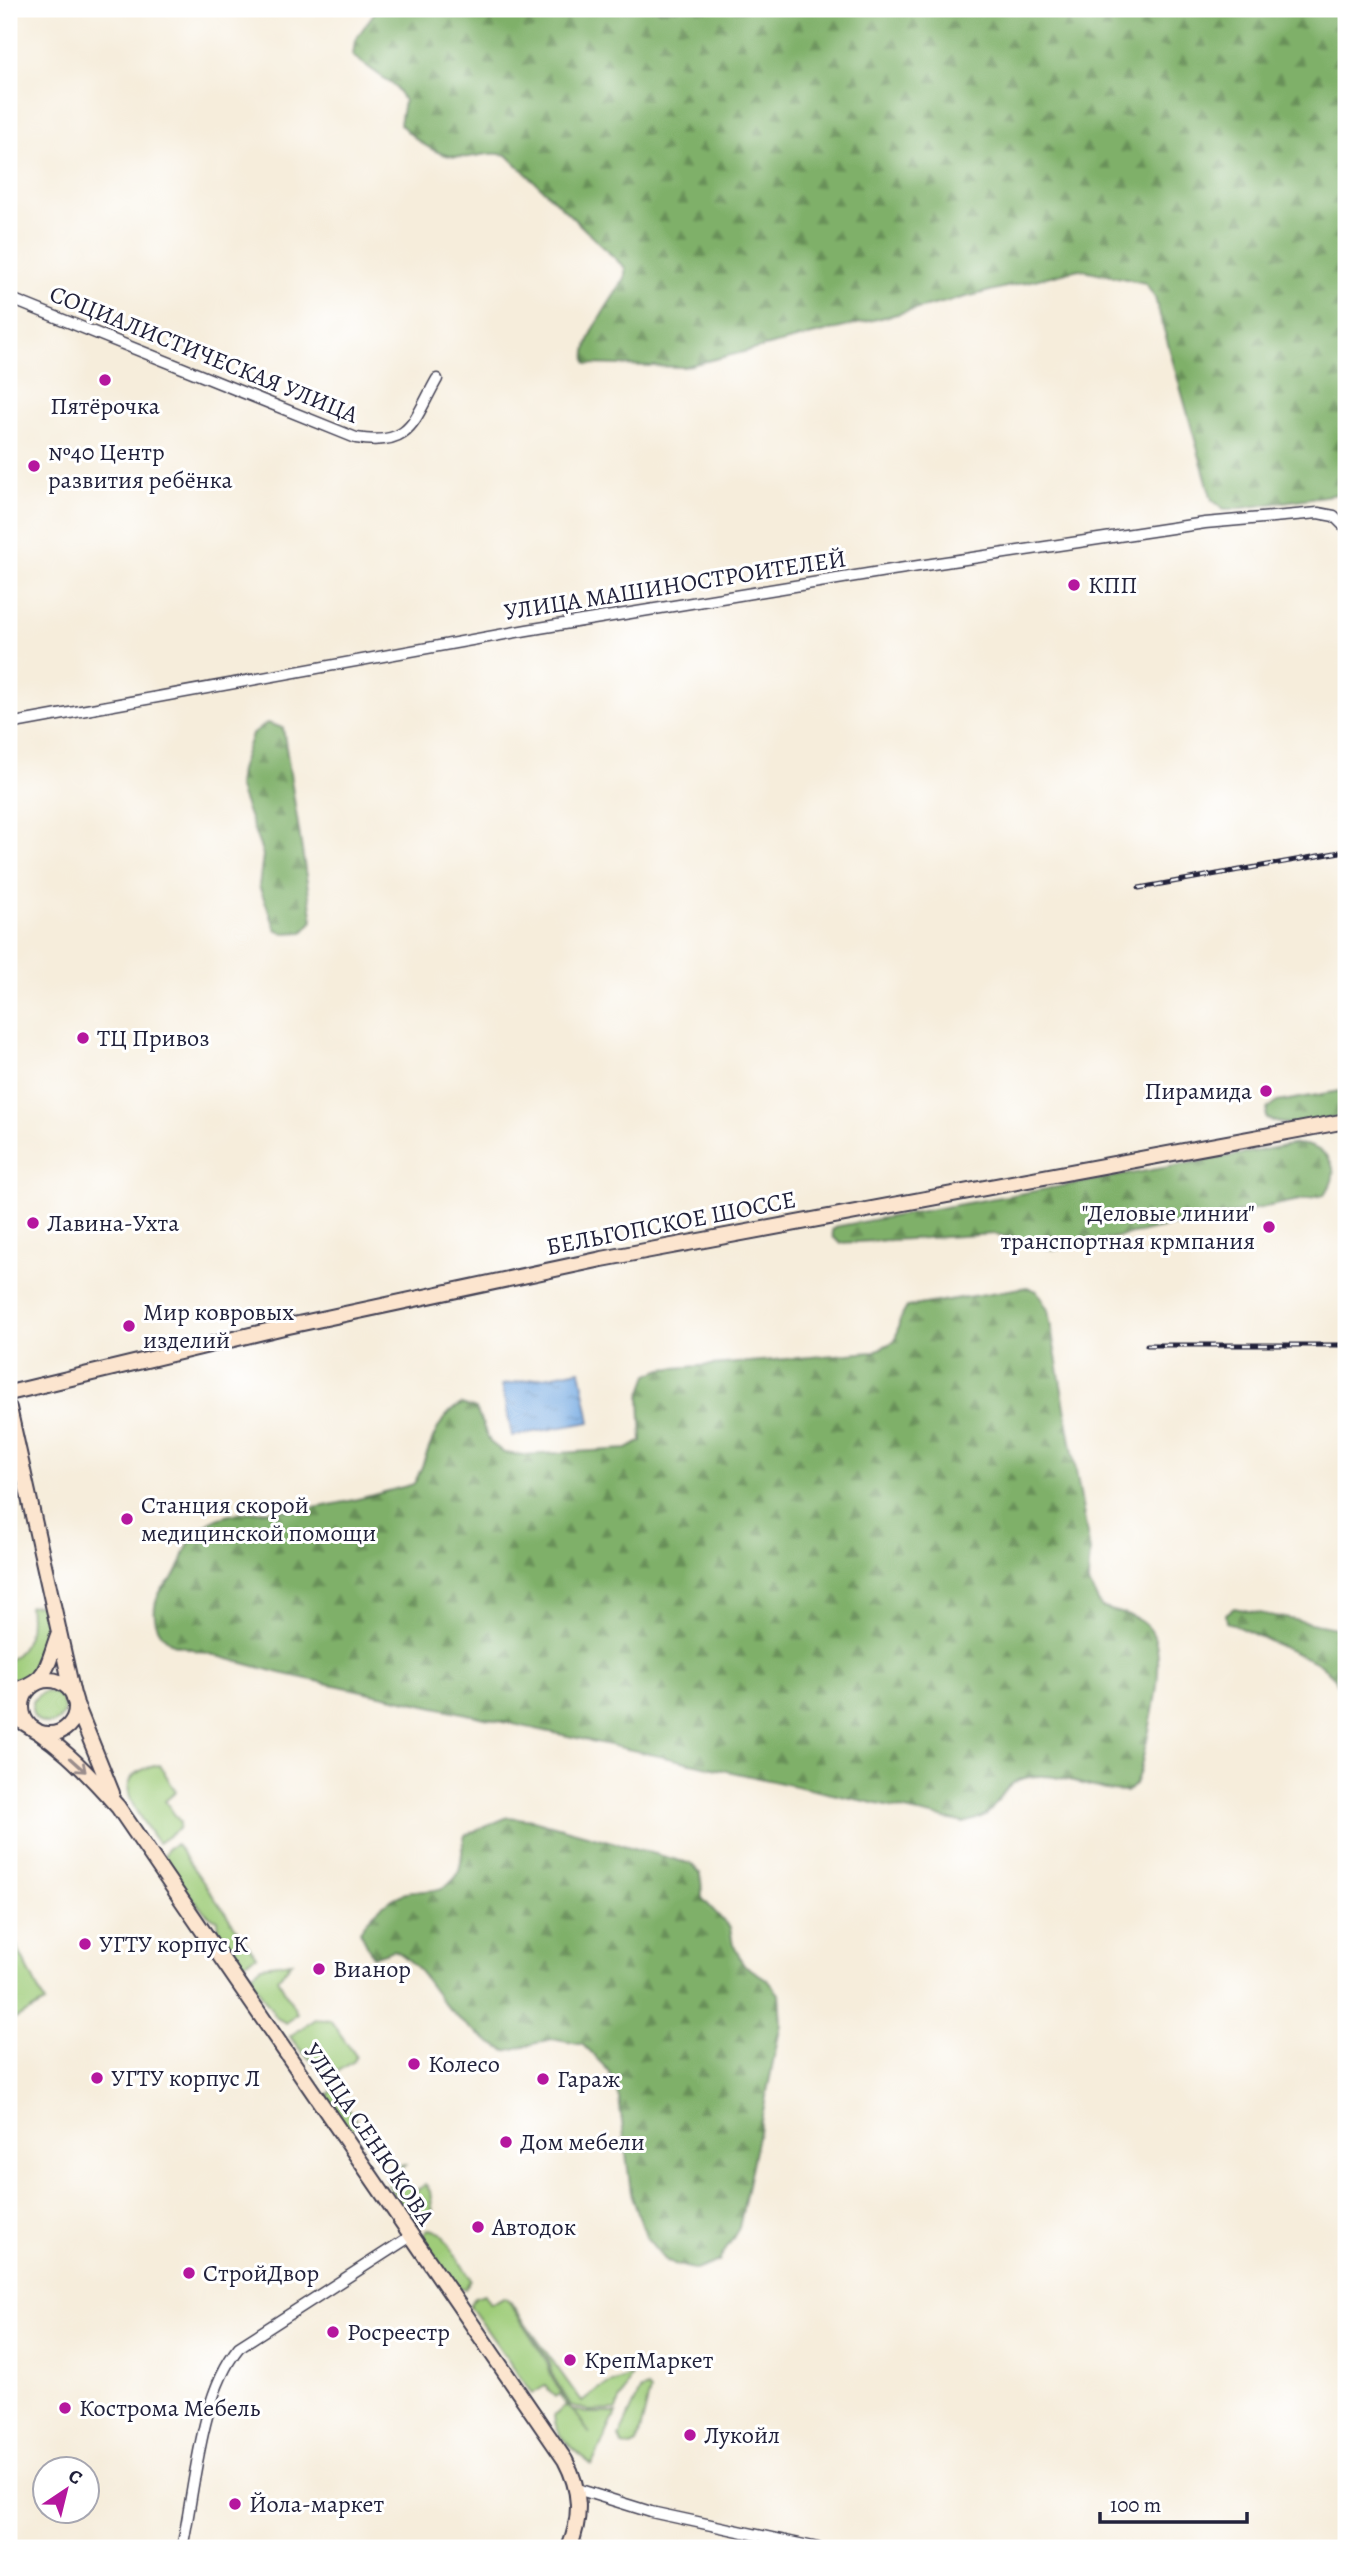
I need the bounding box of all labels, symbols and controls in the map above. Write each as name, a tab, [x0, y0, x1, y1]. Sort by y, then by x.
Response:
street label: СОЦИАЛИСТИЧЕСКАЯ УЛИЦА	[45, 277, 364, 431]
marker: Пятёрочка	[97, 372, 113, 388]
place label: Пятёрочка	[50, 390, 160, 422]
place label: №40 Центр развития ребёнка	[48, 436, 233, 496]
marker: №40 Центр развития ребёнка	[26, 458, 42, 474]
street label: УЛИЦА МАШИНОСТРОИТЕЛЕЙ	[502, 542, 848, 628]
place label: КПП	[1088, 569, 1137, 601]
marker: КПП	[1066, 577, 1082, 593]
place label: ТЦ Привоз	[97, 1022, 210, 1054]
marker: ТЦ Привоз	[75, 1030, 91, 1046]
place label: Пирамида	[1144, 1075, 1252, 1107]
marker: Пирамида	[1258, 1083, 1274, 1099]
street label: БЕЛЬГОПСКОЕ ШОССЕ	[543, 1183, 799, 1263]
place label: "Деловые линии" транспортная крмпания	[1000, 1197, 1255, 1257]
place label: Лавина-Ухта	[47, 1207, 179, 1239]
marker: Лавина-Ухта	[25, 1215, 41, 1231]
marker: "Деловые линии" транспортная крмпания	[1261, 1219, 1277, 1235]
place label: Мир ковровых изделий	[143, 1296, 294, 1356]
marker: Мир ковровых изделий	[121, 1318, 137, 1334]
place label: Станция скорой медицинской помощи	[141, 1489, 376, 1549]
marker: Станция скорой медицинской помощи	[119, 1511, 135, 1527]
one-way arrow	[68, 1757, 86, 1773]
place label: УГТУ корпус К	[99, 1928, 249, 1960]
marker: УГТУ корпус К	[77, 1936, 93, 1952]
place label: Вианор	[333, 1953, 411, 1985]
marker: Вианор	[311, 1961, 327, 1977]
street label: УЛИЦА СЕНЮКОВА	[296, 2037, 443, 2232]
place label: Колесо	[428, 2048, 500, 2080]
marker: Колесо	[406, 2056, 422, 2072]
place label: УГТУ корпус Л	[111, 2062, 260, 2094]
place label: Гараж	[557, 2063, 620, 2095]
marker: УГТУ корпус Л	[89, 2070, 105, 2086]
marker: Гараж	[535, 2071, 551, 2087]
place label: Дом мебели	[520, 2126, 645, 2158]
marker: Дом мебели	[498, 2134, 514, 2150]
place label: Автодок	[491, 2211, 576, 2243]
marker: Автодок	[470, 2219, 486, 2235]
place label: СтройДвор	[203, 2257, 319, 2289]
marker: СтройДвор	[181, 2265, 197, 2281]
place label: Росреестр	[347, 2316, 450, 2348]
marker: Росреестр	[325, 2324, 341, 2340]
place label: КрепМаркет	[584, 2344, 714, 2376]
marker: КрепМаркет	[562, 2352, 578, 2368]
place label: Кострома Мебель	[79, 2392, 261, 2424]
marker: Кострома Мебель	[57, 2400, 73, 2416]
place label: Лукойл	[704, 2419, 780, 2451]
marker: Лукойл	[682, 2427, 698, 2443]
north arrow	[32, 2456, 102, 2526]
text: С	[63, 2463, 87, 2491]
scale bar	[1100, 2480, 1246, 2524]
place label: Йола-маркет	[249, 2488, 385, 2520]
text: 100 m	[1110, 2491, 1161, 2519]
marker: Йола-маркет	[227, 2496, 243, 2512]

